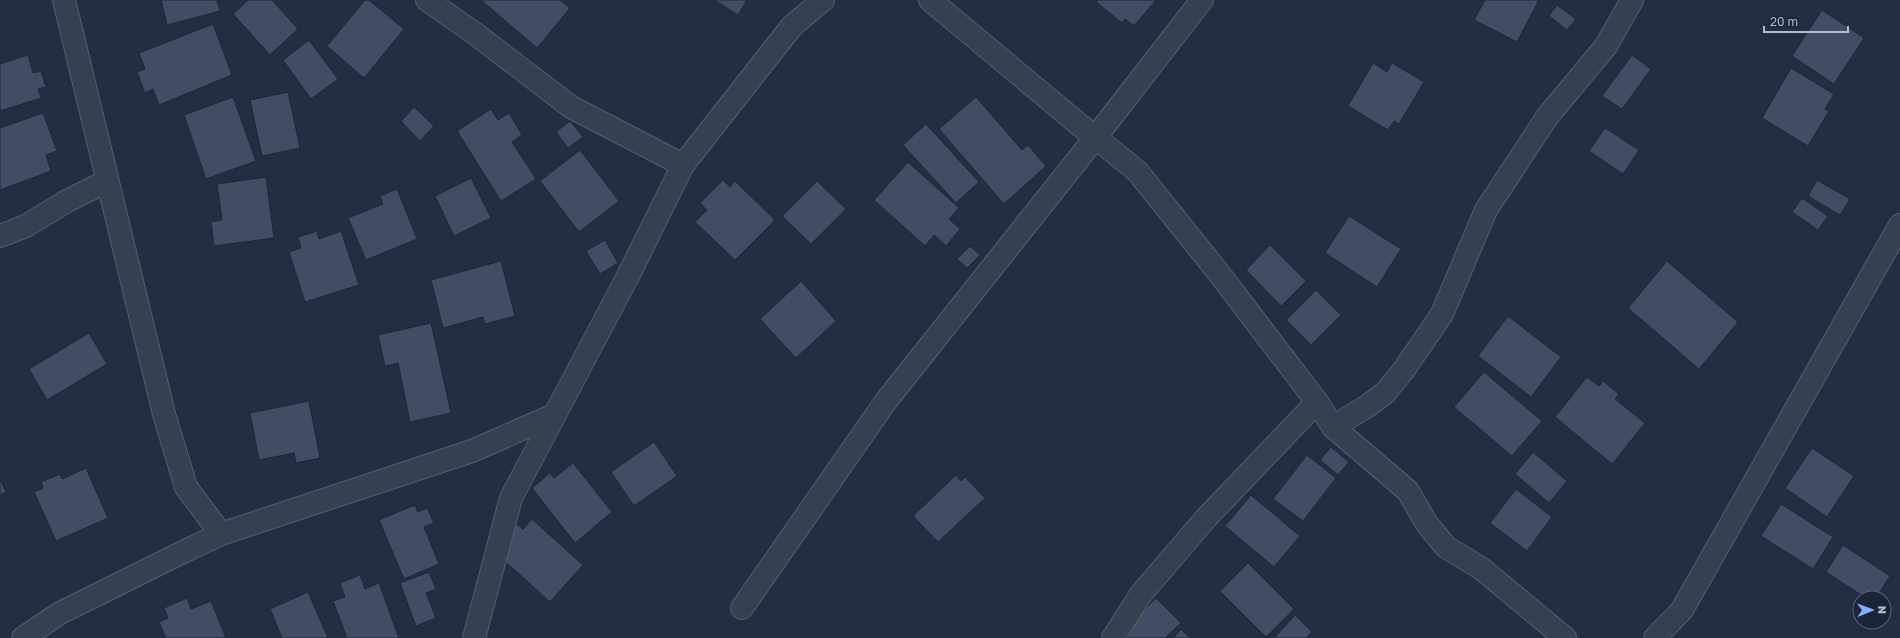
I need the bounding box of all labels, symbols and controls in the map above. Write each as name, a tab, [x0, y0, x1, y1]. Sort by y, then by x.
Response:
scale bar	[1764, 8, 1848, 34]
text: 20 m	[1770, 14, 1798, 29]
north arrow	[1852, 590, 1892, 630]
text: N	[1876, 606, 1889, 614]

